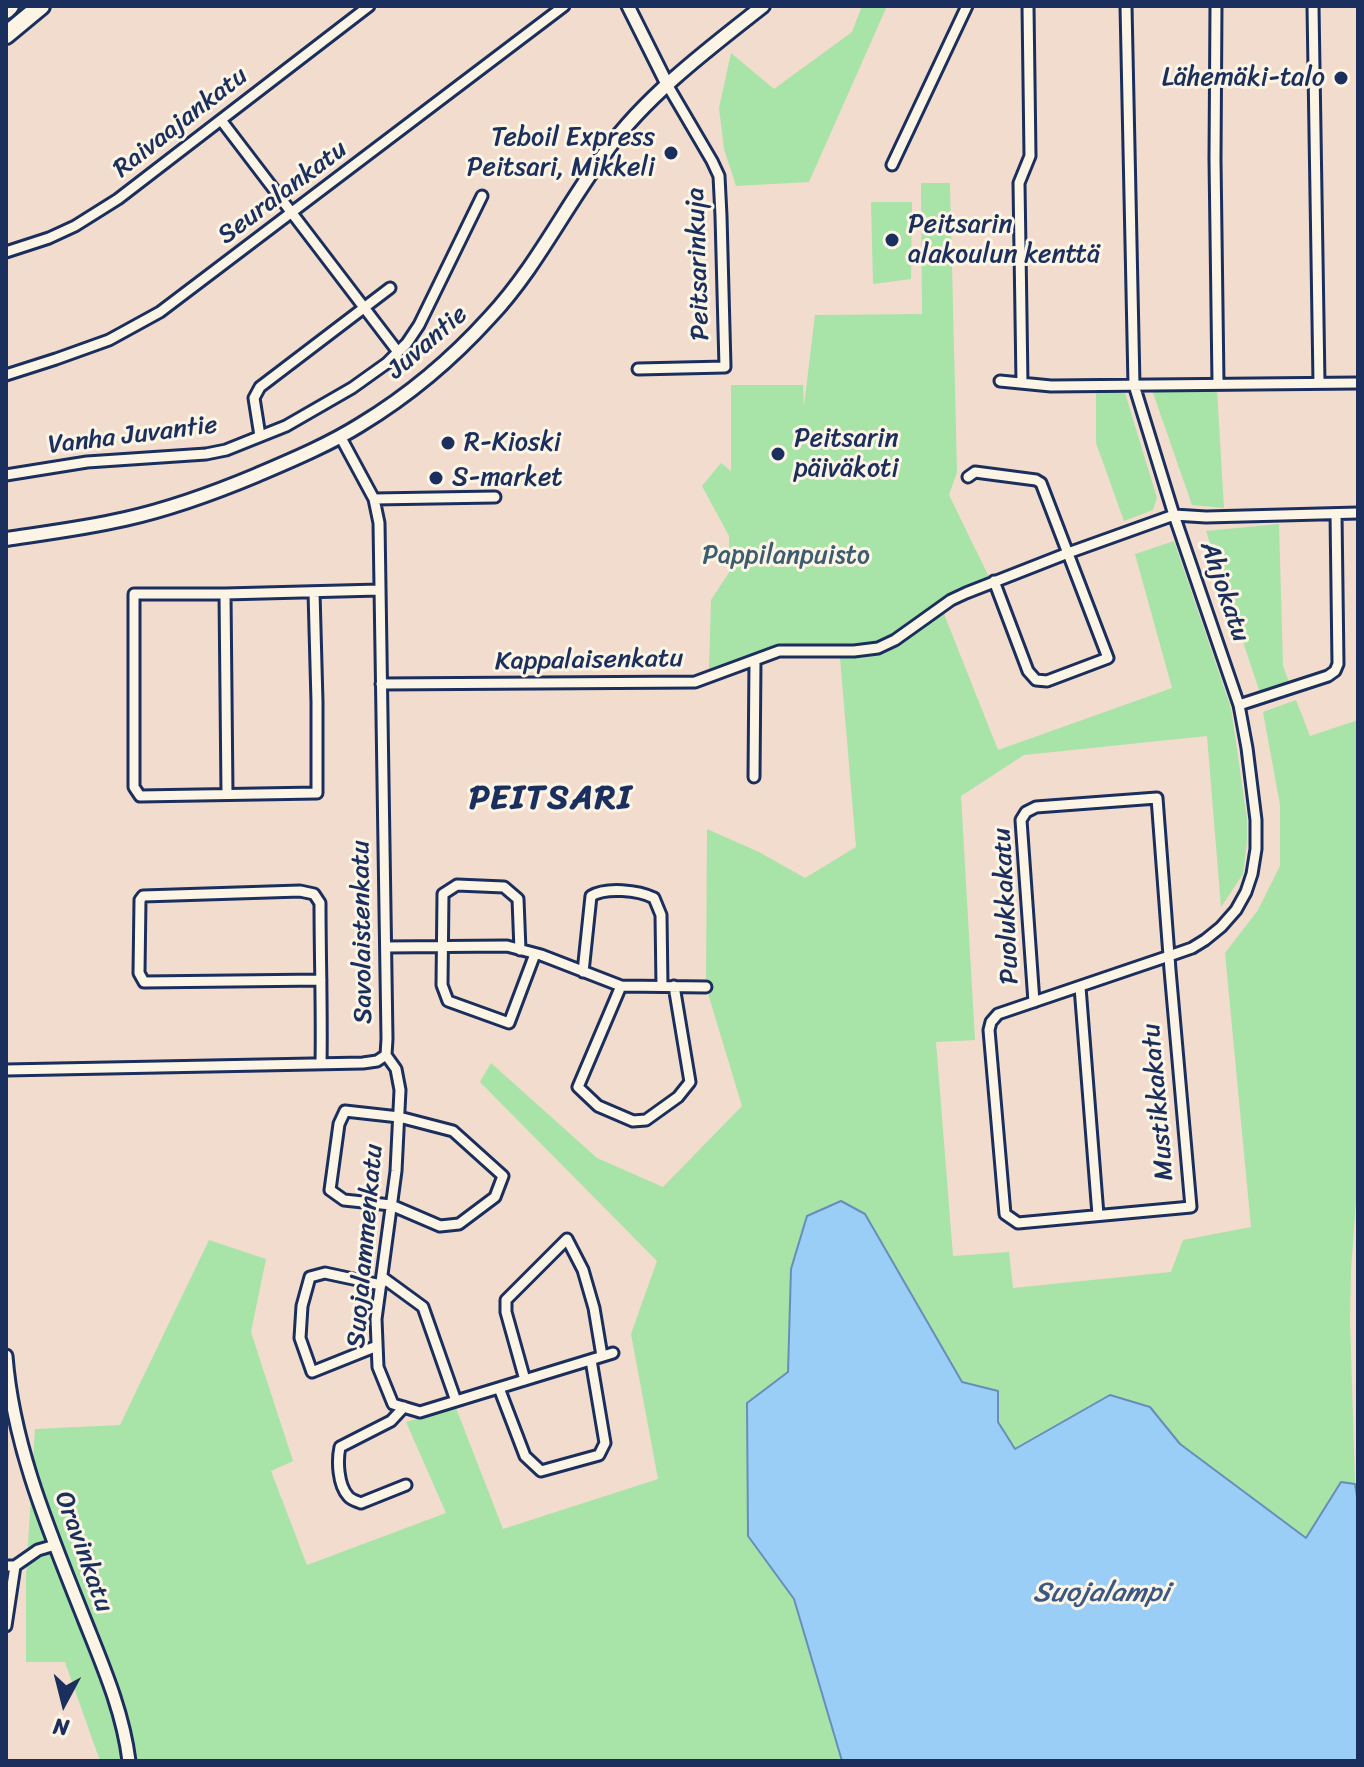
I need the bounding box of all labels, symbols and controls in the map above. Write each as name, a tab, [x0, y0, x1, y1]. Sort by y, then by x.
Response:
street label: Raivaajankatu	[108, 61, 254, 185]
place label: Lähemäki-talo	[1162, 62, 1325, 94]
marker: Lähemäki-talo	[1332, 69, 1350, 87]
place label: Teboil Express Peitsari, Mikkeli	[467, 122, 655, 184]
street label: Seuralankatu	[212, 134, 354, 252]
marker: Teboil Express Peitsari, Mikkeli	[662, 144, 680, 162]
street label: Peitsarinkuja	[681, 187, 717, 341]
place label: Peitsarin alakoulun kenttä	[908, 209, 1100, 270]
marker: Peitsarin alakoulun kenttä	[883, 231, 901, 249]
street label: Juvantie	[381, 300, 475, 386]
street label: Vanha Juvantie	[47, 410, 219, 462]
place label: Peitsarin päiväkoti	[794, 423, 899, 484]
place label: R-Kioski	[464, 427, 561, 459]
marker: R-Kioski	[439, 434, 457, 452]
marker: Peitsarin päiväkoti	[769, 445, 787, 463]
place label: S-market	[452, 462, 563, 494]
marker: S-market	[427, 469, 445, 487]
street label: Ahjokatu	[1192, 538, 1256, 646]
park label: Pappilanpuisto	[702, 540, 870, 572]
street label: Kappalaisenkatu	[494, 644, 684, 678]
district label: PEITSARI	[473, 779, 629, 819]
street label: Puolukkakatu	[987, 827, 1027, 985]
street label: Savolaistenkatu	[346, 840, 380, 1024]
street label: Mustikkakatu	[1137, 1022, 1181, 1182]
street label: Suojalammenkatu	[342, 1143, 390, 1349]
street label: Oravinkatu	[47, 1487, 119, 1617]
water label: Suojalampi	[1033, 1577, 1169, 1611]
north arrow	[24, 1663, 104, 1743]
text: N	[51, 1707, 71, 1748]

